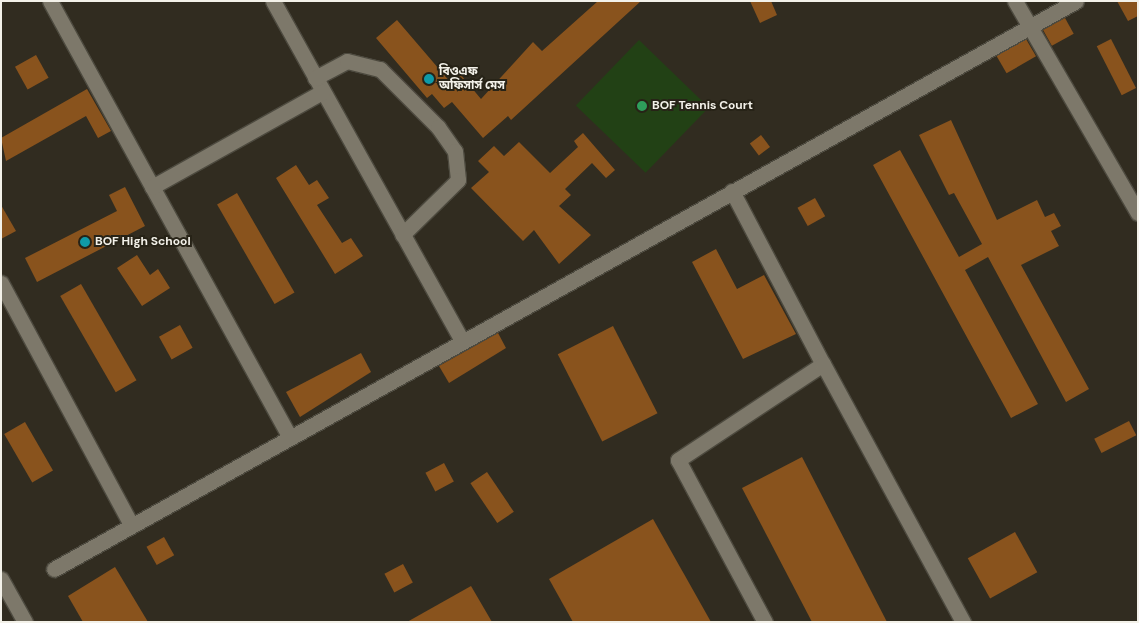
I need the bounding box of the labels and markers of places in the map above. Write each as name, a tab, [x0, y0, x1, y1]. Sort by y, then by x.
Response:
place label: বিওএফ অফিসার্স মেস	[439, 65, 505, 93]
marker: বিওএফ অফিসার্স মেস	[423, 73, 435, 85]
place label: BOF Tennis Court	[652, 99, 753, 113]
marker: BOF Tennis Court	[636, 100, 648, 112]
place label: BOF High School	[95, 235, 191, 249]
marker: BOF High School	[79, 236, 91, 248]

